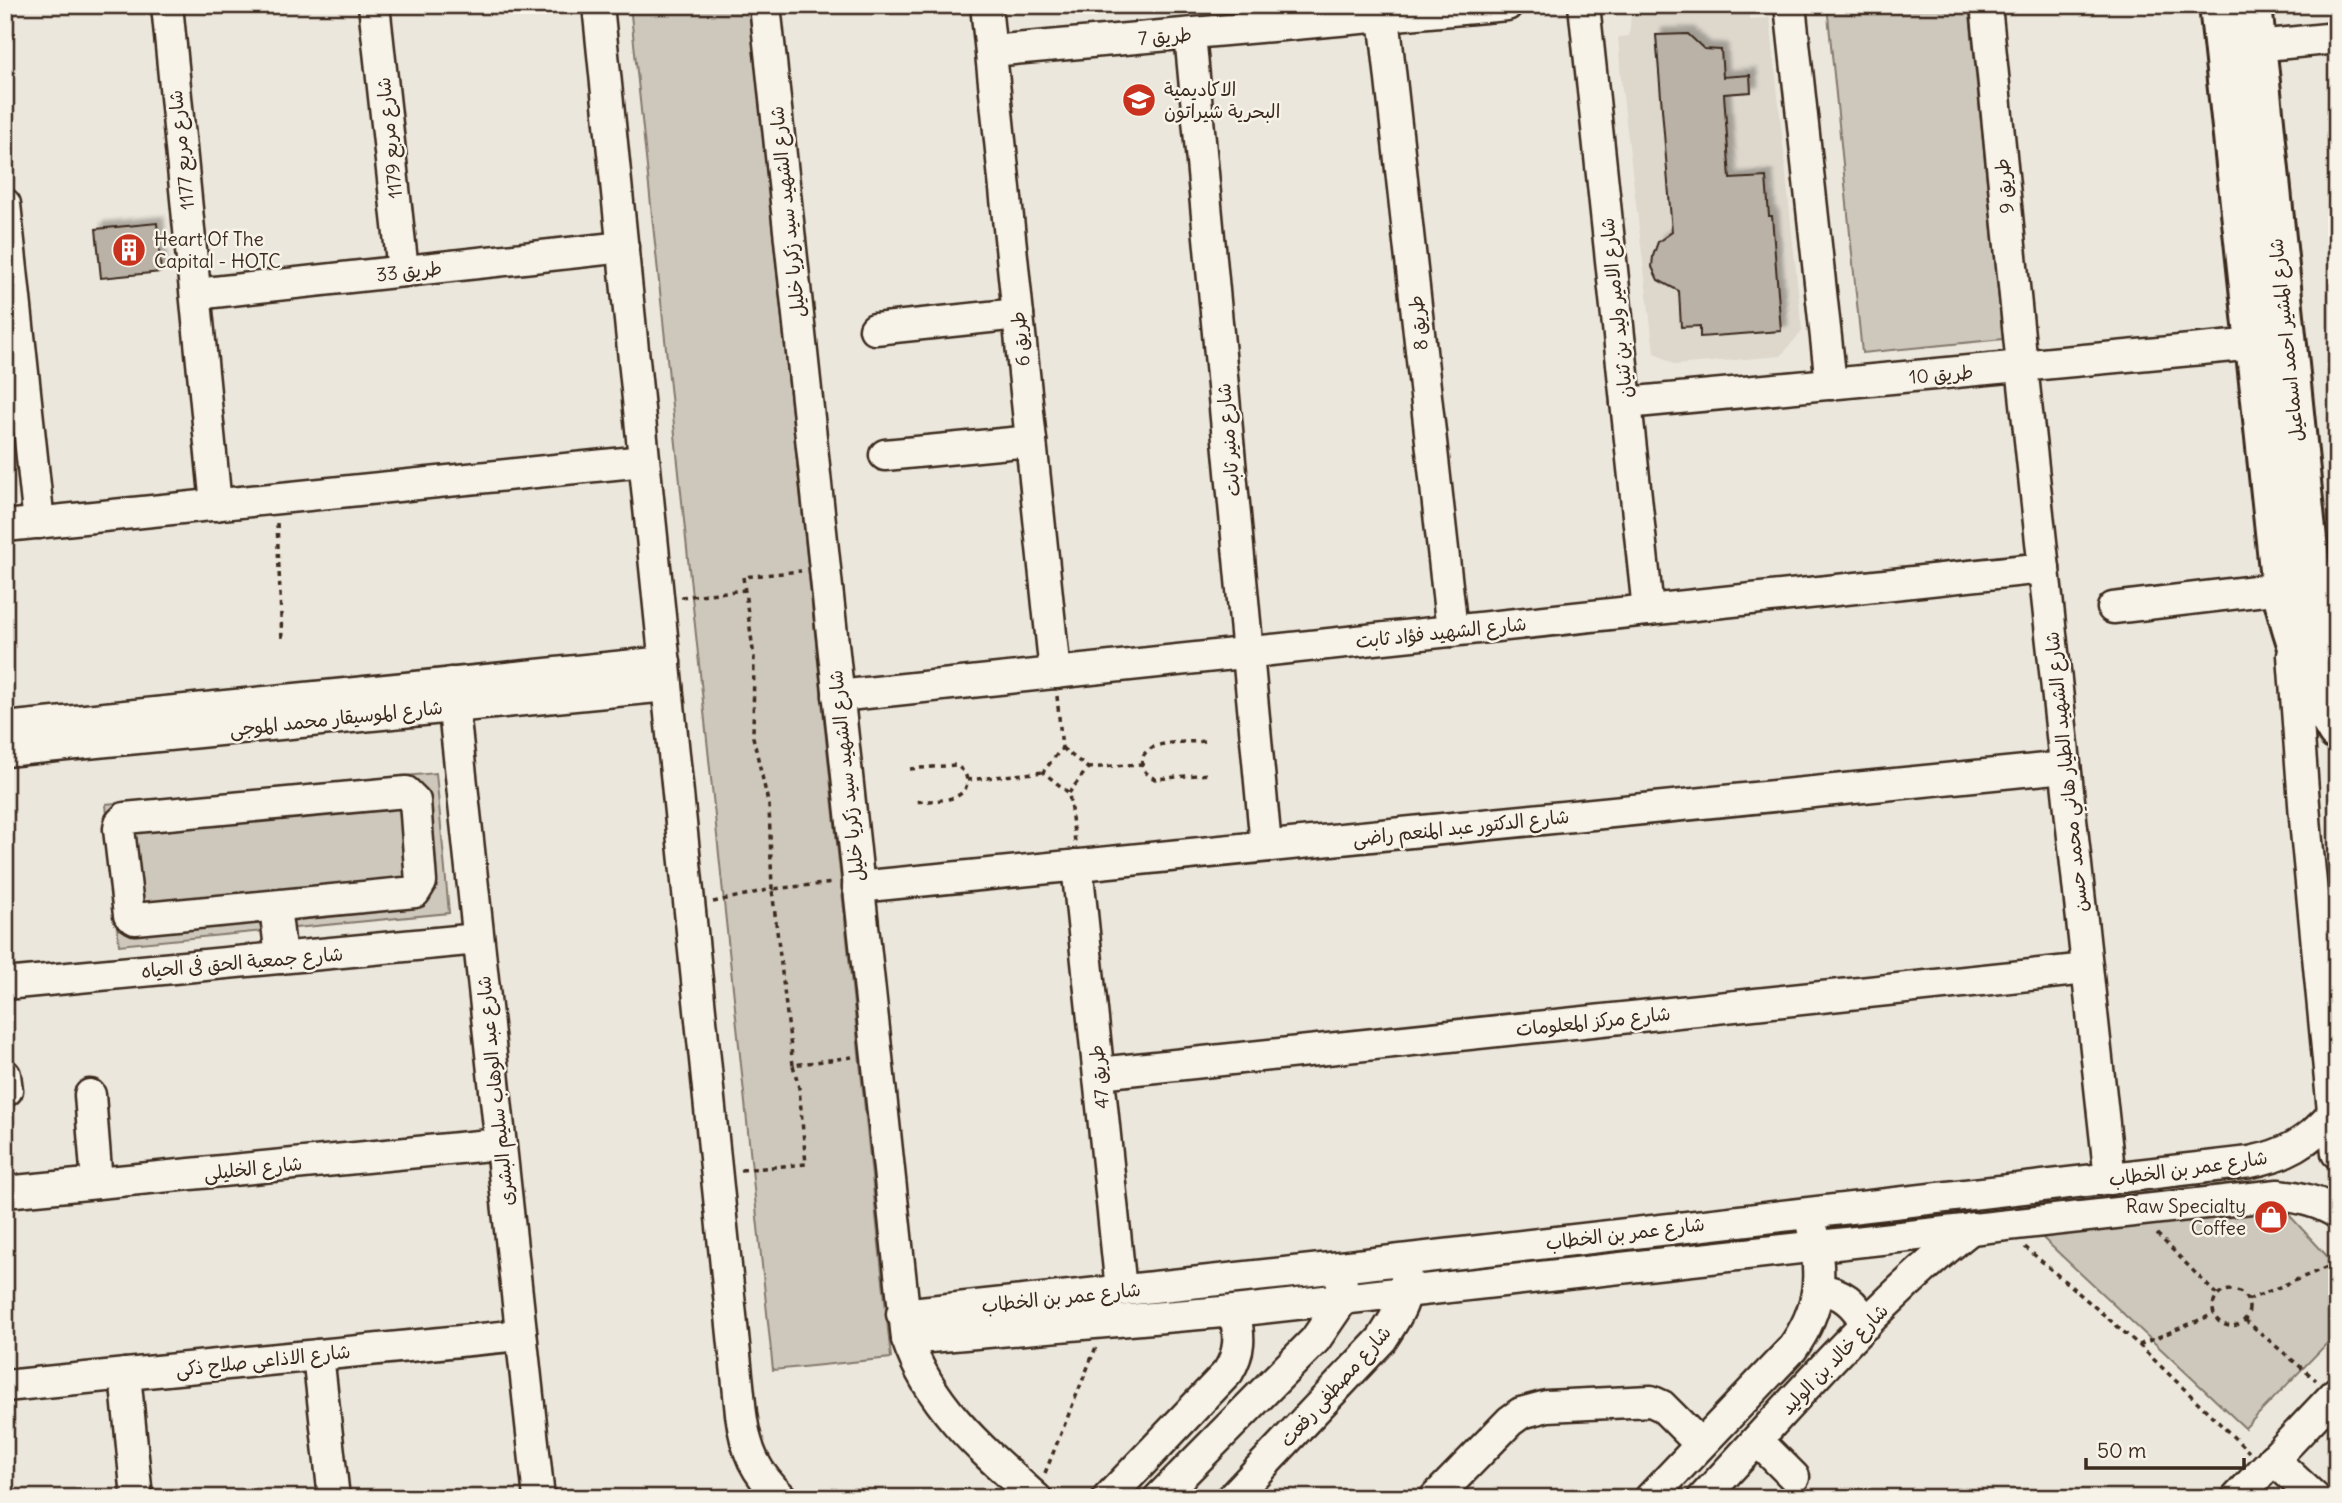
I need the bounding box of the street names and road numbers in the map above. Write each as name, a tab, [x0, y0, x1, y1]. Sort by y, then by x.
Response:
street label: طريق 7	[1137, 22, 1193, 50]
street label: شارع مربع 1179	[371, 76, 409, 200]
street label: شارع مربع 1177	[163, 89, 201, 211]
street label: شارع الشهيد سيد زكريا خليل	[764, 105, 812, 319]
street label: طريق 9	[1989, 157, 2019, 215]
street label: شارع الامير وليد بن ثنيان	[1595, 216, 1639, 400]
street label: شارع المشير احمد اسماعيل	[2263, 237, 2311, 443]
street label: طريق 33	[375, 256, 443, 286]
street label: طريق 8	[1403, 294, 1433, 352]
street label: طريق 6	[1005, 310, 1035, 368]
street label: طريق 10	[1908, 359, 1974, 389]
street label: شارع منير ثابت	[1211, 382, 1247, 498]
street label: شارع الشهيد فؤاد ثابت	[1354, 611, 1528, 655]
street label: شارع الشهيد الطيار هاني محمد حسن	[2039, 630, 2098, 914]
street label: شارع الشهيد سيد زكريا خليل	[823, 669, 871, 883]
street label: شارع الموسيقار محمد الموجى	[228, 695, 444, 743]
street label: شارع الدكتور عبد المنعم راضى	[1352, 804, 1571, 853]
street label: شارع جمعية الحق فى الحياه	[140, 941, 344, 985]
street label: شارع عبد الوهاب سليم البشرى	[471, 974, 522, 1207]
street label: شارع مركز المعلومات	[1514, 1001, 1672, 1043]
street label: طريق 47	[1084, 1044, 1114, 1110]
street label: شارع عمر بن الخطاب	[2107, 1145, 2269, 1193]
street label: شارع الخليلى	[203, 1151, 304, 1187]
street label: شارع عمر بن الخطاب	[1544, 1211, 1706, 1257]
street label: شارع عمر بن الخطاب	[980, 1277, 1142, 1319]
street label: شارع خالد بن الوليد	[1775, 1298, 1894, 1421]
street label: شارع مصطفى رفعت	[1274, 1320, 1397, 1453]
street label: شارع الاذاعى صلاح ذكى	[174, 1339, 352, 1383]

